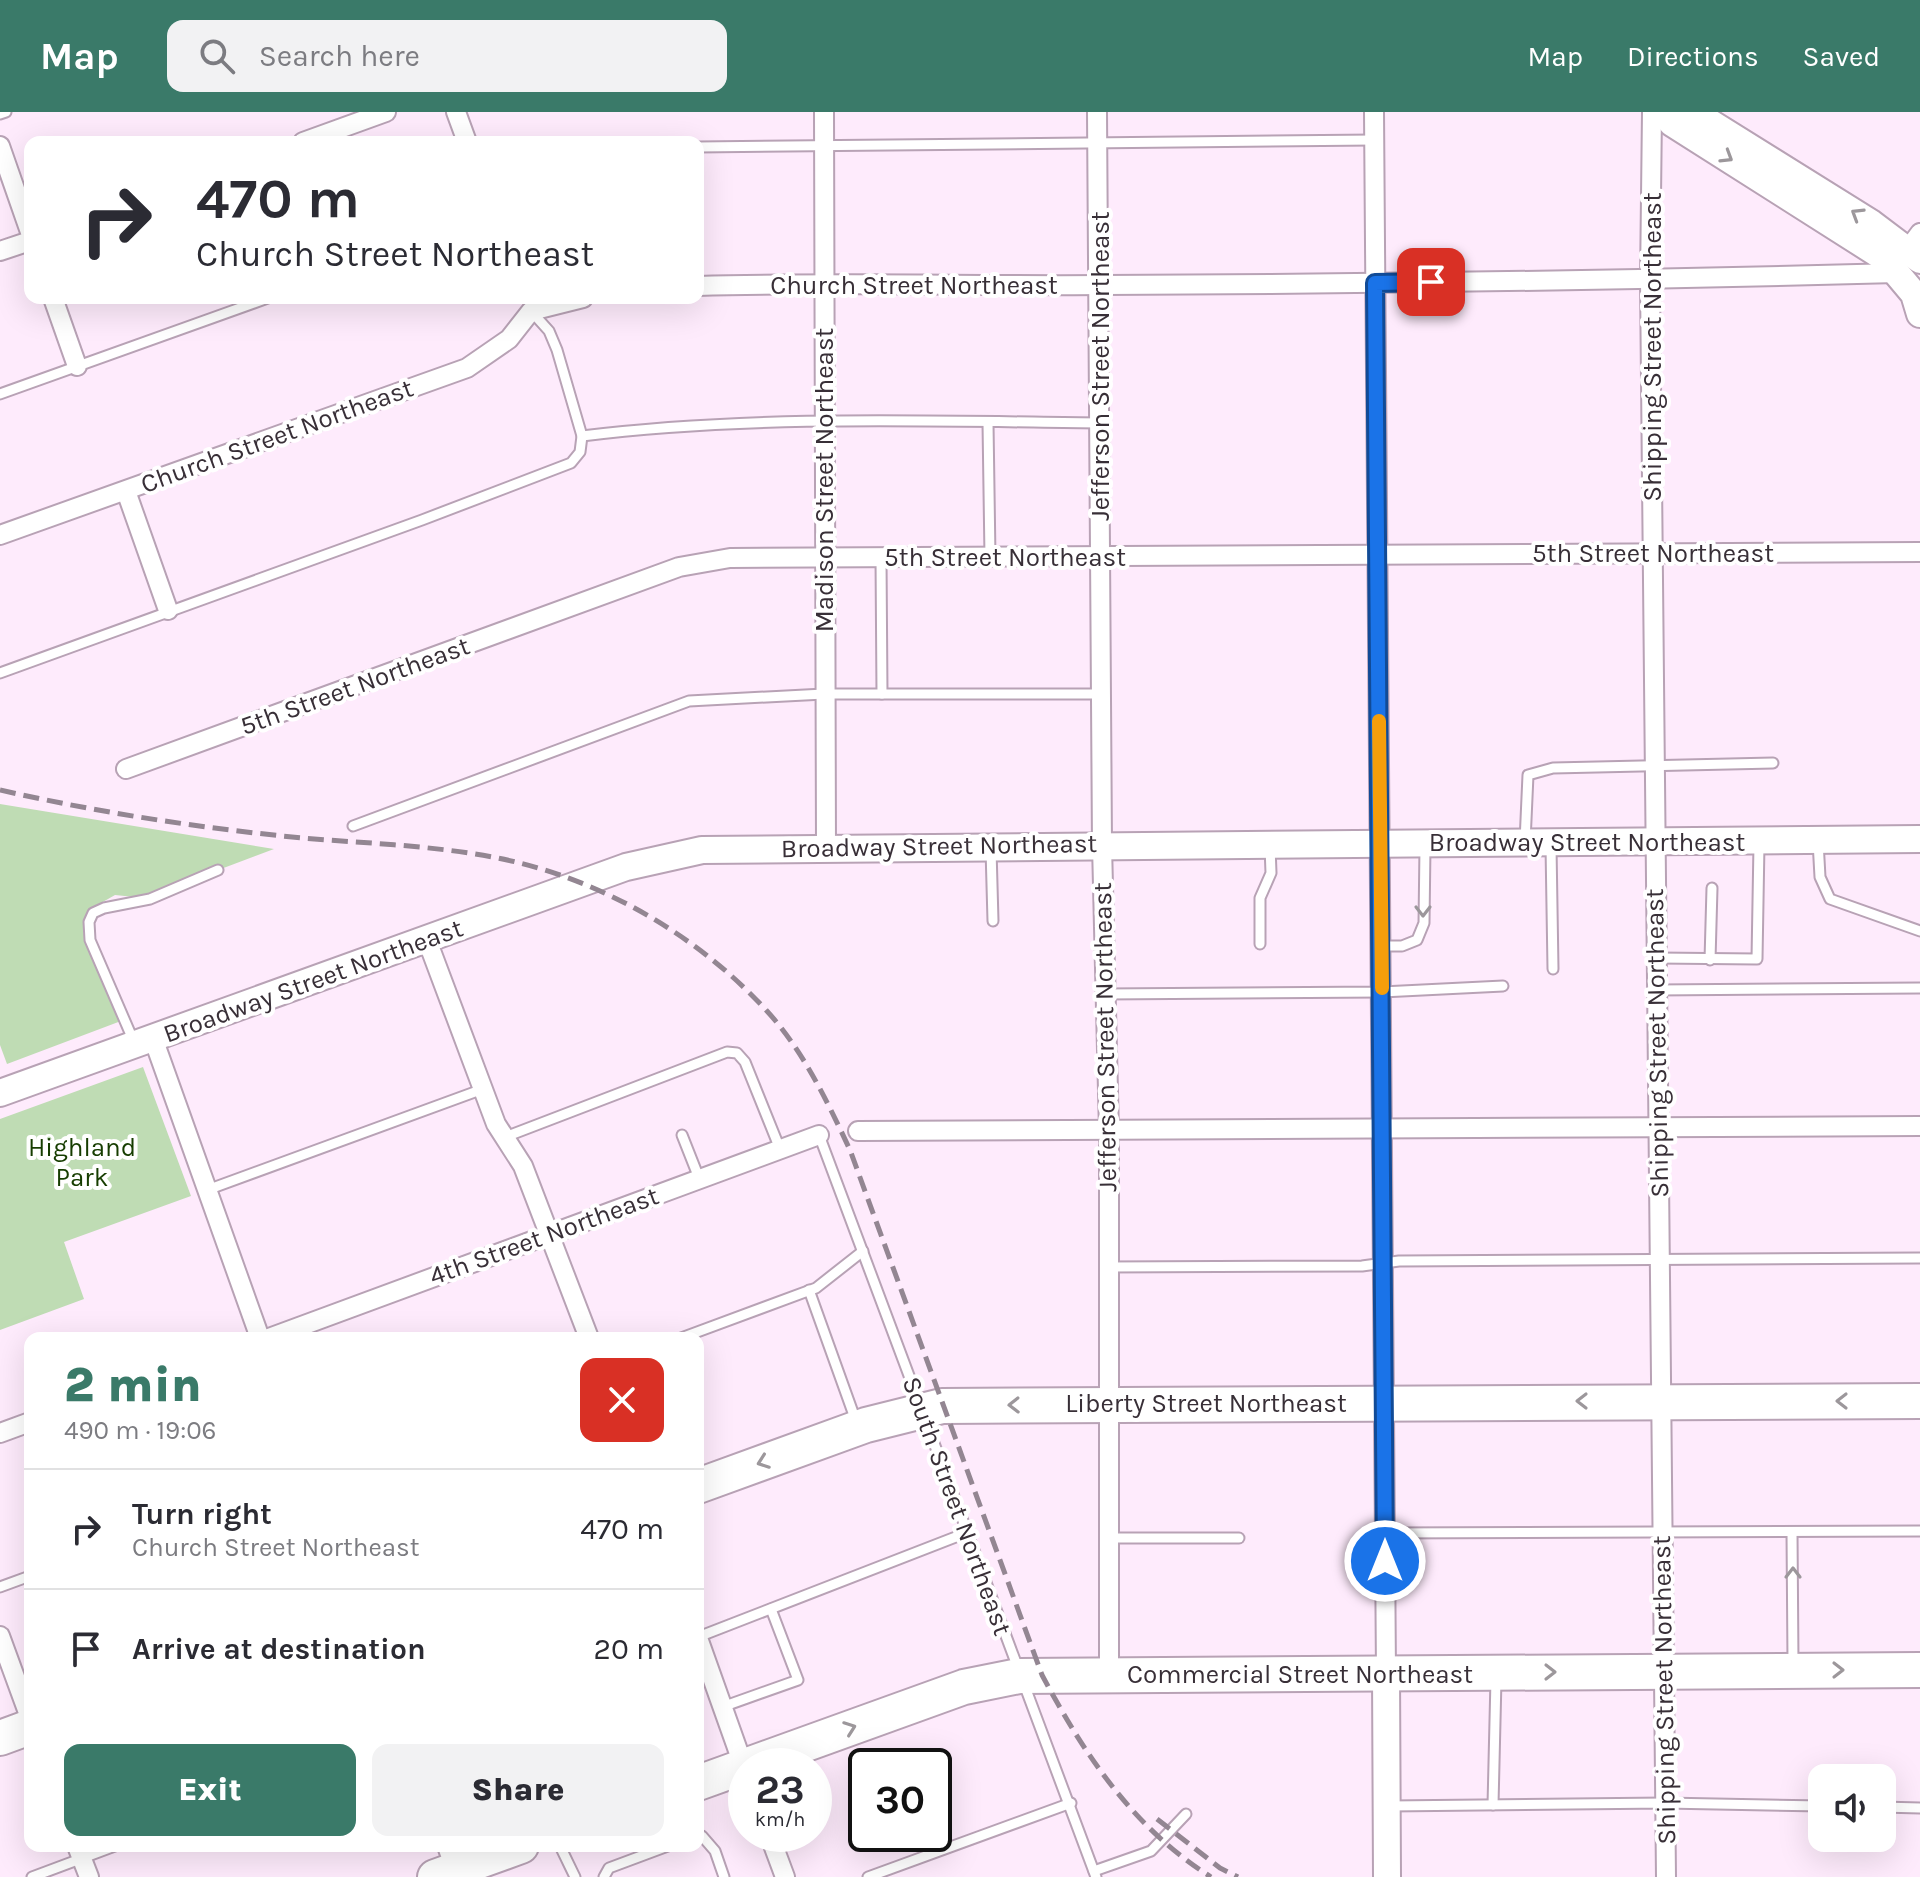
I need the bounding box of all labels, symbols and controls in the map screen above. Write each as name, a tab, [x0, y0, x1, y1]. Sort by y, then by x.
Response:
search box	[167, 20, 727, 92]
text: Map	[40, 34, 119, 79]
icon: search	[195, 34, 239, 78]
text: Search here	[259, 38, 420, 74]
text: Map	[1528, 40, 1583, 73]
text: Directions	[1627, 40, 1759, 73]
text: Saved	[1803, 40, 1880, 73]
one-way arrow	[1718, 147, 1733, 162]
text: 470 m	[196, 166, 360, 231]
icon: right	[64, 168, 168, 272]
street label: Shipping Street Northeast	[1637, 192, 1668, 502]
one-way arrow	[1851, 209, 1866, 224]
street label: Jefferson Street Northeast	[1085, 211, 1116, 521]
text: Church Street Northeast	[196, 233, 594, 275]
pin	[1397, 248, 1465, 316]
icon: arrive	[1409, 260, 1453, 304]
street label: Church Street Northeast	[770, 270, 1058, 301]
street label: Madison Street Northeast	[809, 327, 840, 632]
street label: Church Street Northeast	[137, 372, 418, 500]
street label: 5th Street Northeast	[1532, 538, 1774, 569]
street label: 5th Street Northeast	[884, 542, 1126, 573]
street label: 5th Street Northeast	[236, 630, 474, 742]
street label: Broadway Street Northeast	[1429, 827, 1745, 858]
street label: Broadway Street Northeast	[781, 828, 1098, 864]
street label: Jefferson Street Northeast	[1087, 882, 1123, 1192]
street label: Shipping Street Northeast	[1639, 888, 1675, 1198]
one-way arrow	[1414, 905, 1432, 918]
street label: Broadway Street Northeast	[159, 912, 467, 1050]
park label: Highland Park	[28, 1132, 136, 1193]
street label: 4th Street Northeast	[425, 1180, 663, 1292]
text: 2 min	[64, 1357, 202, 1413]
button: close	[580, 1358, 664, 1442]
street label: South Street Northeast	[896, 1373, 1018, 1640]
street label: Liberty Street Northeast	[1065, 1388, 1347, 1419]
one-way arrow	[1575, 1392, 1588, 1410]
one-way arrow	[1835, 1392, 1848, 1410]
one-way arrow	[1007, 1396, 1020, 1414]
text: 490 m · 19:06	[64, 1415, 217, 1446]
one-way arrow	[757, 1452, 771, 1469]
text: Turn right	[132, 1496, 272, 1532]
icon: right	[64, 1507, 108, 1551]
text: 470 m	[580, 1511, 664, 1547]
position arrow	[1343, 1519, 1427, 1603]
text: Church Street Northeast	[132, 1532, 420, 1563]
street label: Shipping Street Northeast	[1646, 1535, 1682, 1845]
one-way arrow	[1784, 1566, 1802, 1579]
icon: arrive	[64, 1627, 108, 1671]
text: Arrive at destination	[132, 1631, 426, 1667]
text: 20 m	[594, 1631, 664, 1667]
street label: Commercial Street Northeast	[1127, 1659, 1473, 1690]
one-way arrow	[1832, 1661, 1845, 1679]
one-way arrow	[1544, 1663, 1557, 1681]
one-way arrow	[843, 1721, 857, 1738]
button: Exit	[64, 1744, 356, 1836]
button: Share	[372, 1744, 664, 1836]
speed limit sign: 30	[848, 1748, 952, 1852]
map controls	[1808, 1764, 1896, 1852]
button: sound	[1808, 1764, 1896, 1852]
text: 23	[755, 1766, 805, 1813]
text: km/h	[755, 1808, 805, 1831]

